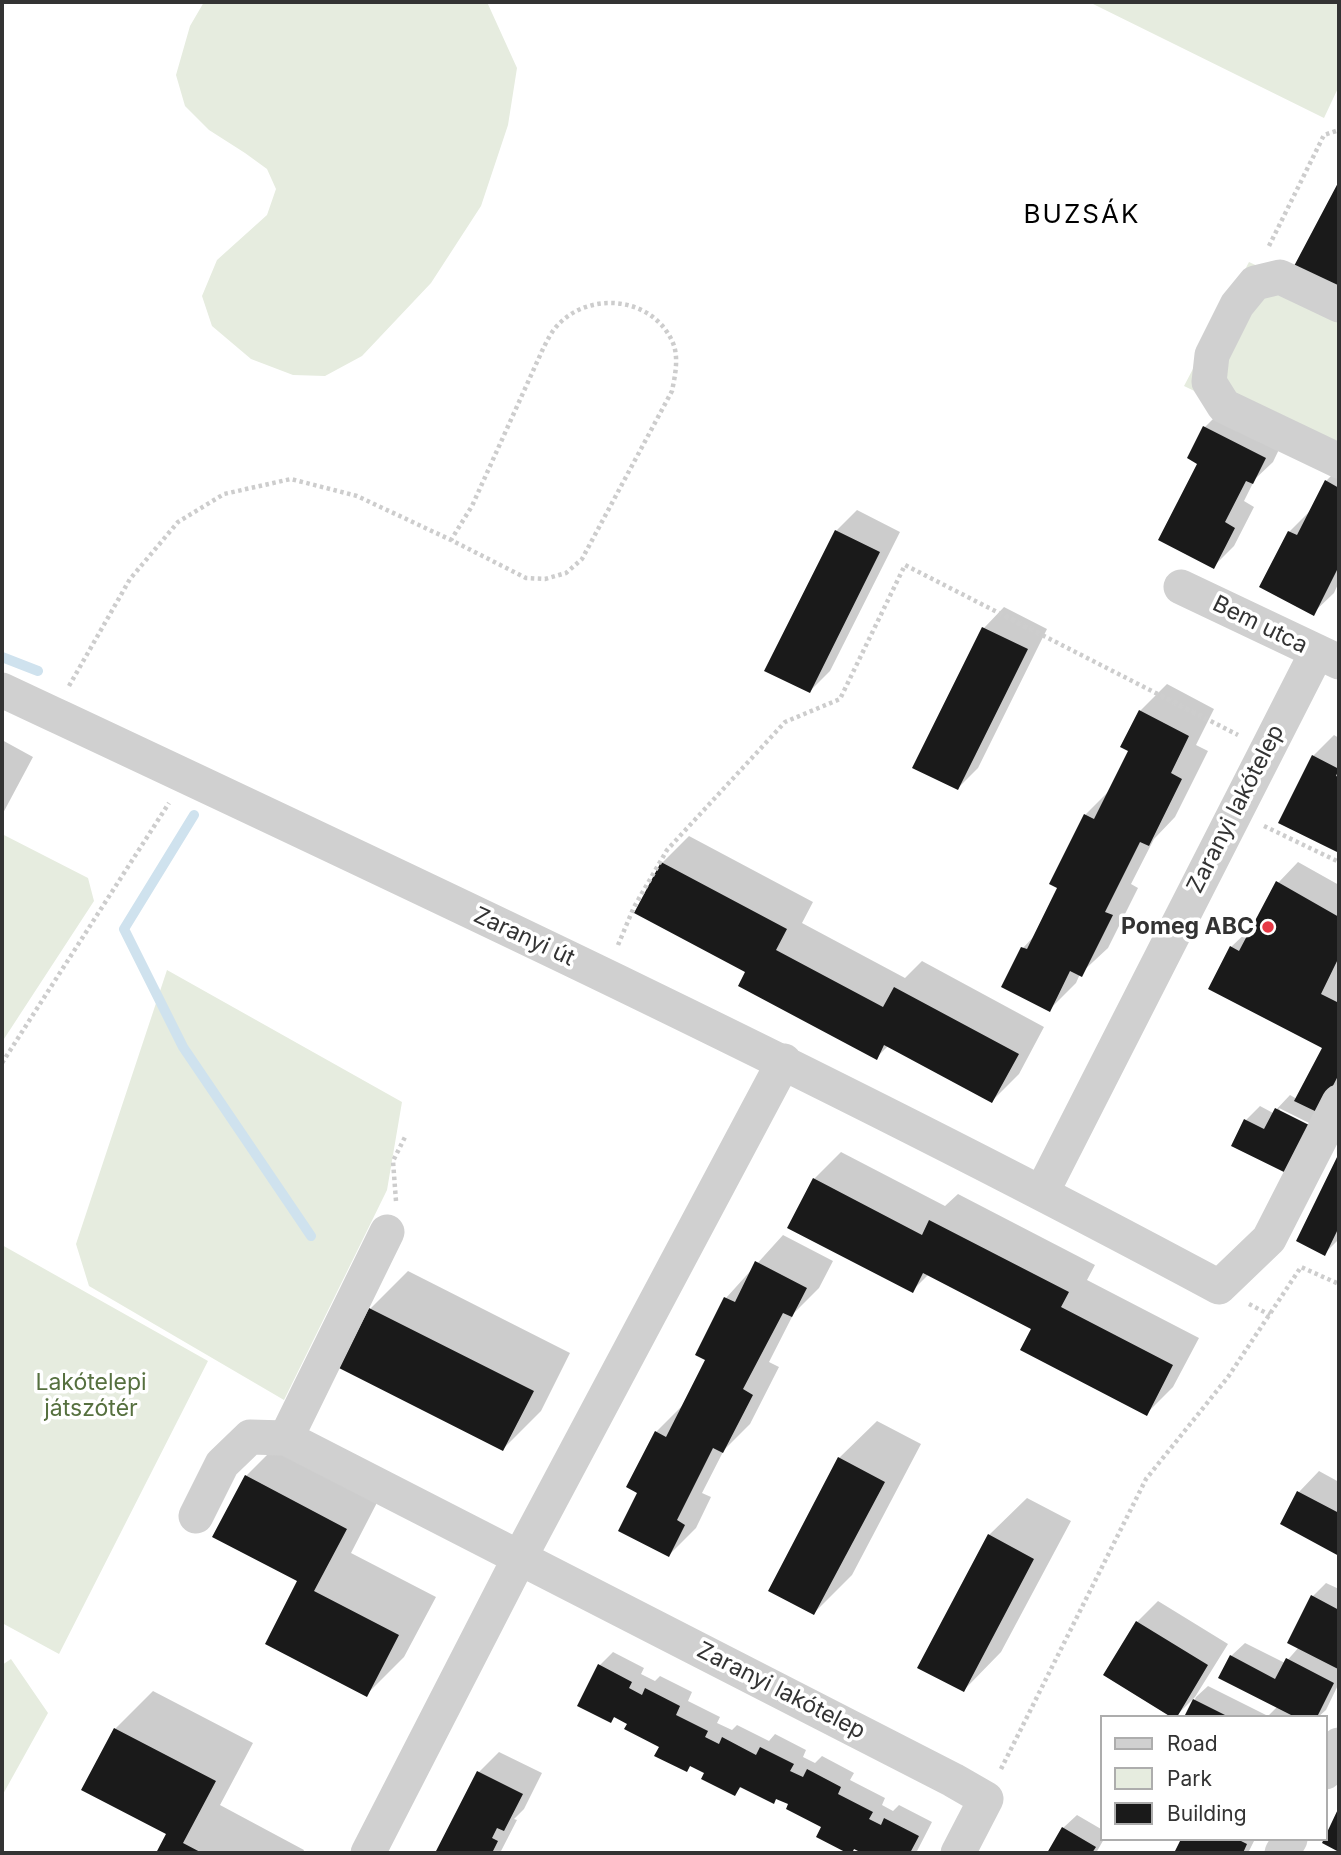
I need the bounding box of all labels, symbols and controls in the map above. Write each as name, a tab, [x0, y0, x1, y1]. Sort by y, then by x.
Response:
district label: BUZSÁK	[1024, 199, 1140, 231]
street label: Bem utca	[1208, 590, 1312, 660]
street label: Zaranyi lakótelep	[1182, 720, 1290, 898]
street label: Zaranyi út	[469, 902, 579, 972]
place label: Pomeg ABC	[1121, 913, 1254, 941]
marker: Pomeg ABC	[1260, 919, 1276, 935]
park label: Lakótelepi játszótér	[35, 1369, 147, 1423]
street label: Zaranyi lakótelep	[692, 1637, 870, 1745]
legend	[1100, 1715, 1327, 1841]
text: Road	[1167, 1731, 1218, 1756]
text: Park	[1167, 1766, 1212, 1791]
text: Building	[1167, 1801, 1247, 1826]

